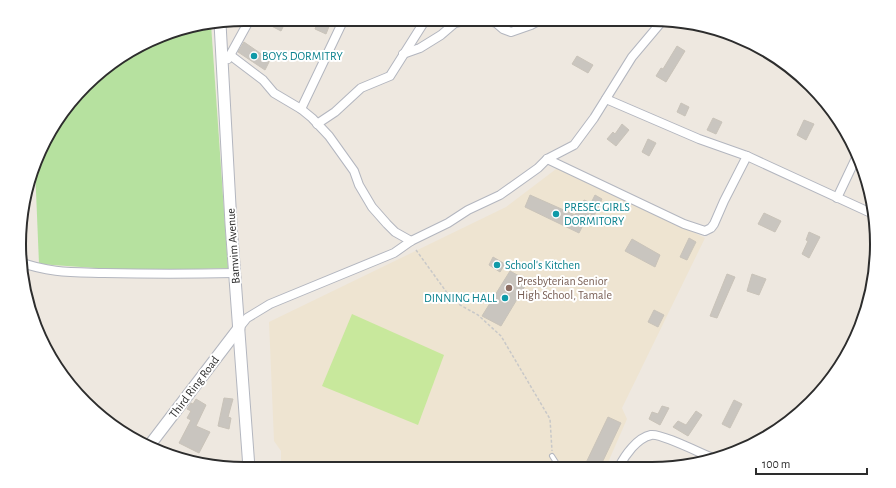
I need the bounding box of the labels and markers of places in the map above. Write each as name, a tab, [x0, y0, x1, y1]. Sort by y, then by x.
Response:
place label: BOYS DORMITRY	[262, 50, 343, 62]
marker: BOYS DORMITRY	[249, 51, 259, 61]
place label: PRESEC GIRLS DORMITORY	[564, 201, 630, 227]
marker: PRESEC GIRLS DORMITORY	[551, 209, 561, 219]
place label: School's Kitchen	[505, 259, 580, 271]
marker: School's Kitchen	[492, 260, 502, 270]
place label: Presbyterian Senior High School, Tamale	[517, 275, 612, 301]
marker: Presbyterian Senior High School, Tamale	[504, 283, 514, 293]
place label: DINNING HALL	[424, 292, 497, 304]
marker: DINNING HALL	[500, 293, 510, 303]

